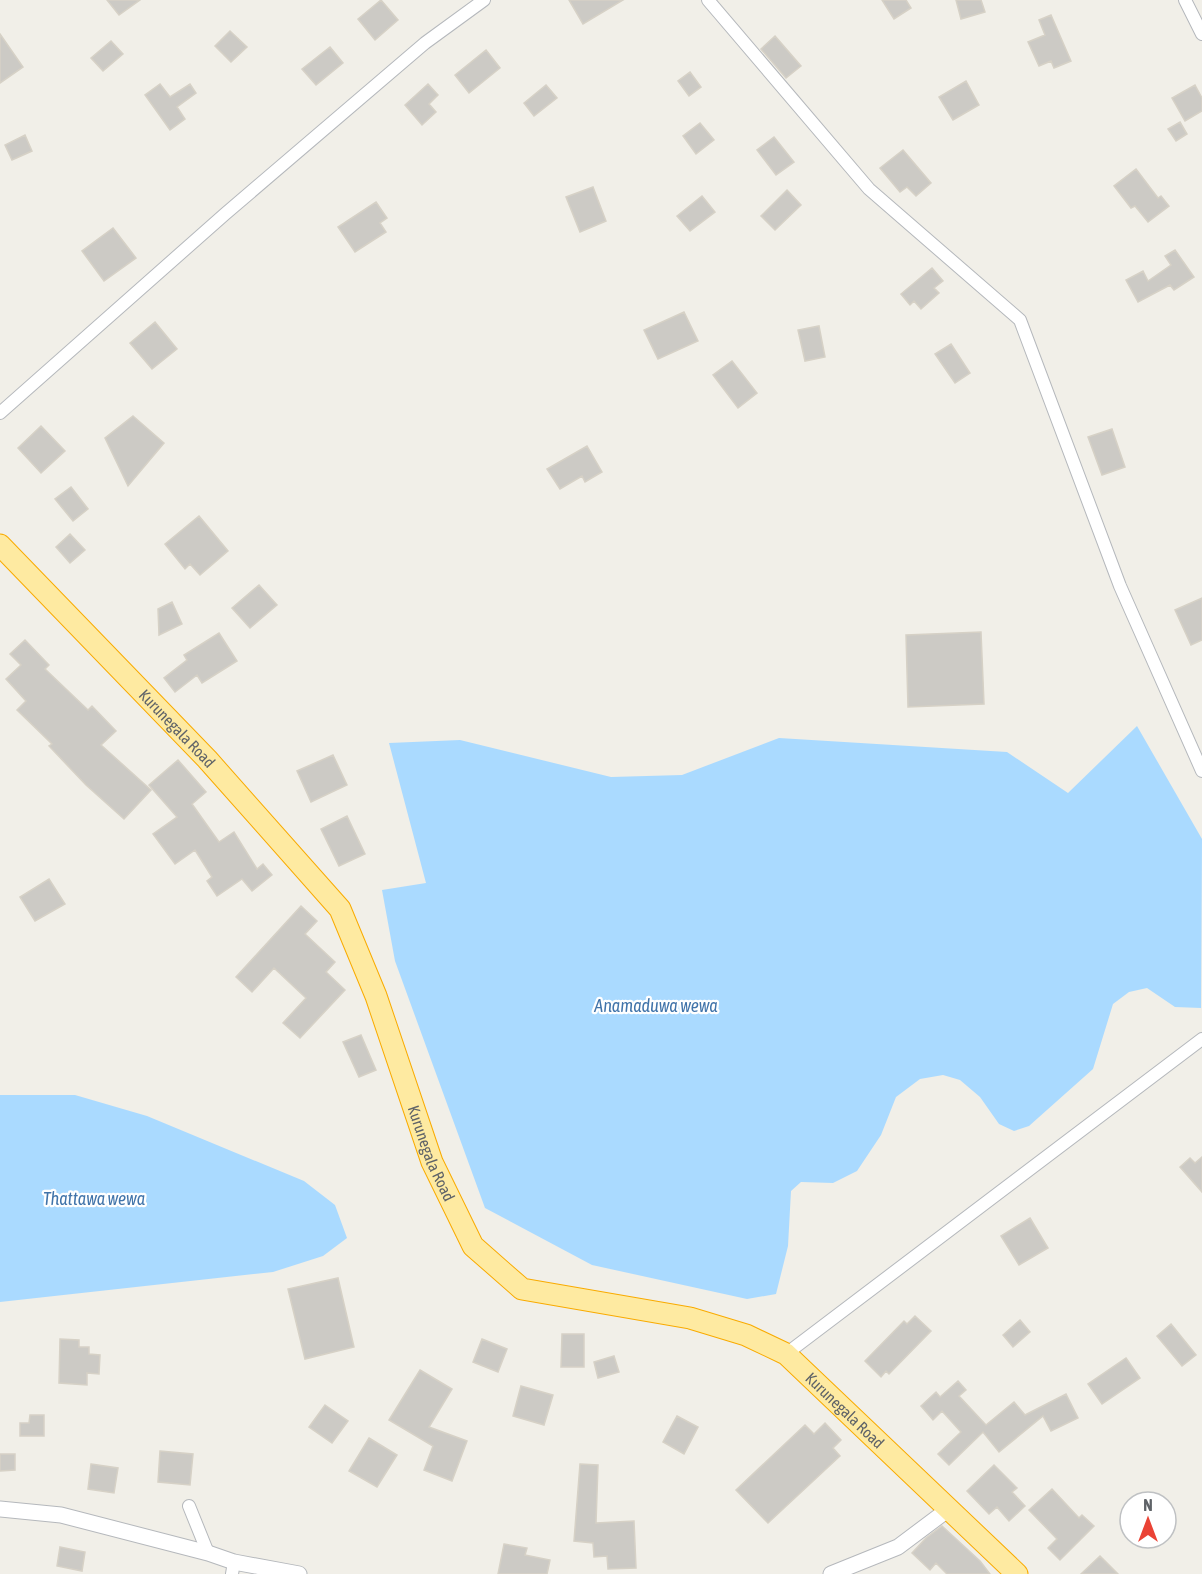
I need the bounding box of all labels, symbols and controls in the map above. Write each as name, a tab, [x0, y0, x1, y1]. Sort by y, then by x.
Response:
street label: Kurunegala Road	[136, 686, 219, 771]
water label: Anamaduwa wewa	[593, 995, 718, 1016]
street label: Kurunegala Road	[405, 1103, 459, 1204]
water label: Thattawa wewa	[43, 1188, 146, 1209]
street label: Kurunegala Road	[802, 1369, 888, 1452]
north arrow	[1118, 1490, 1178, 1550]
text: N	[1143, 1496, 1153, 1514]

